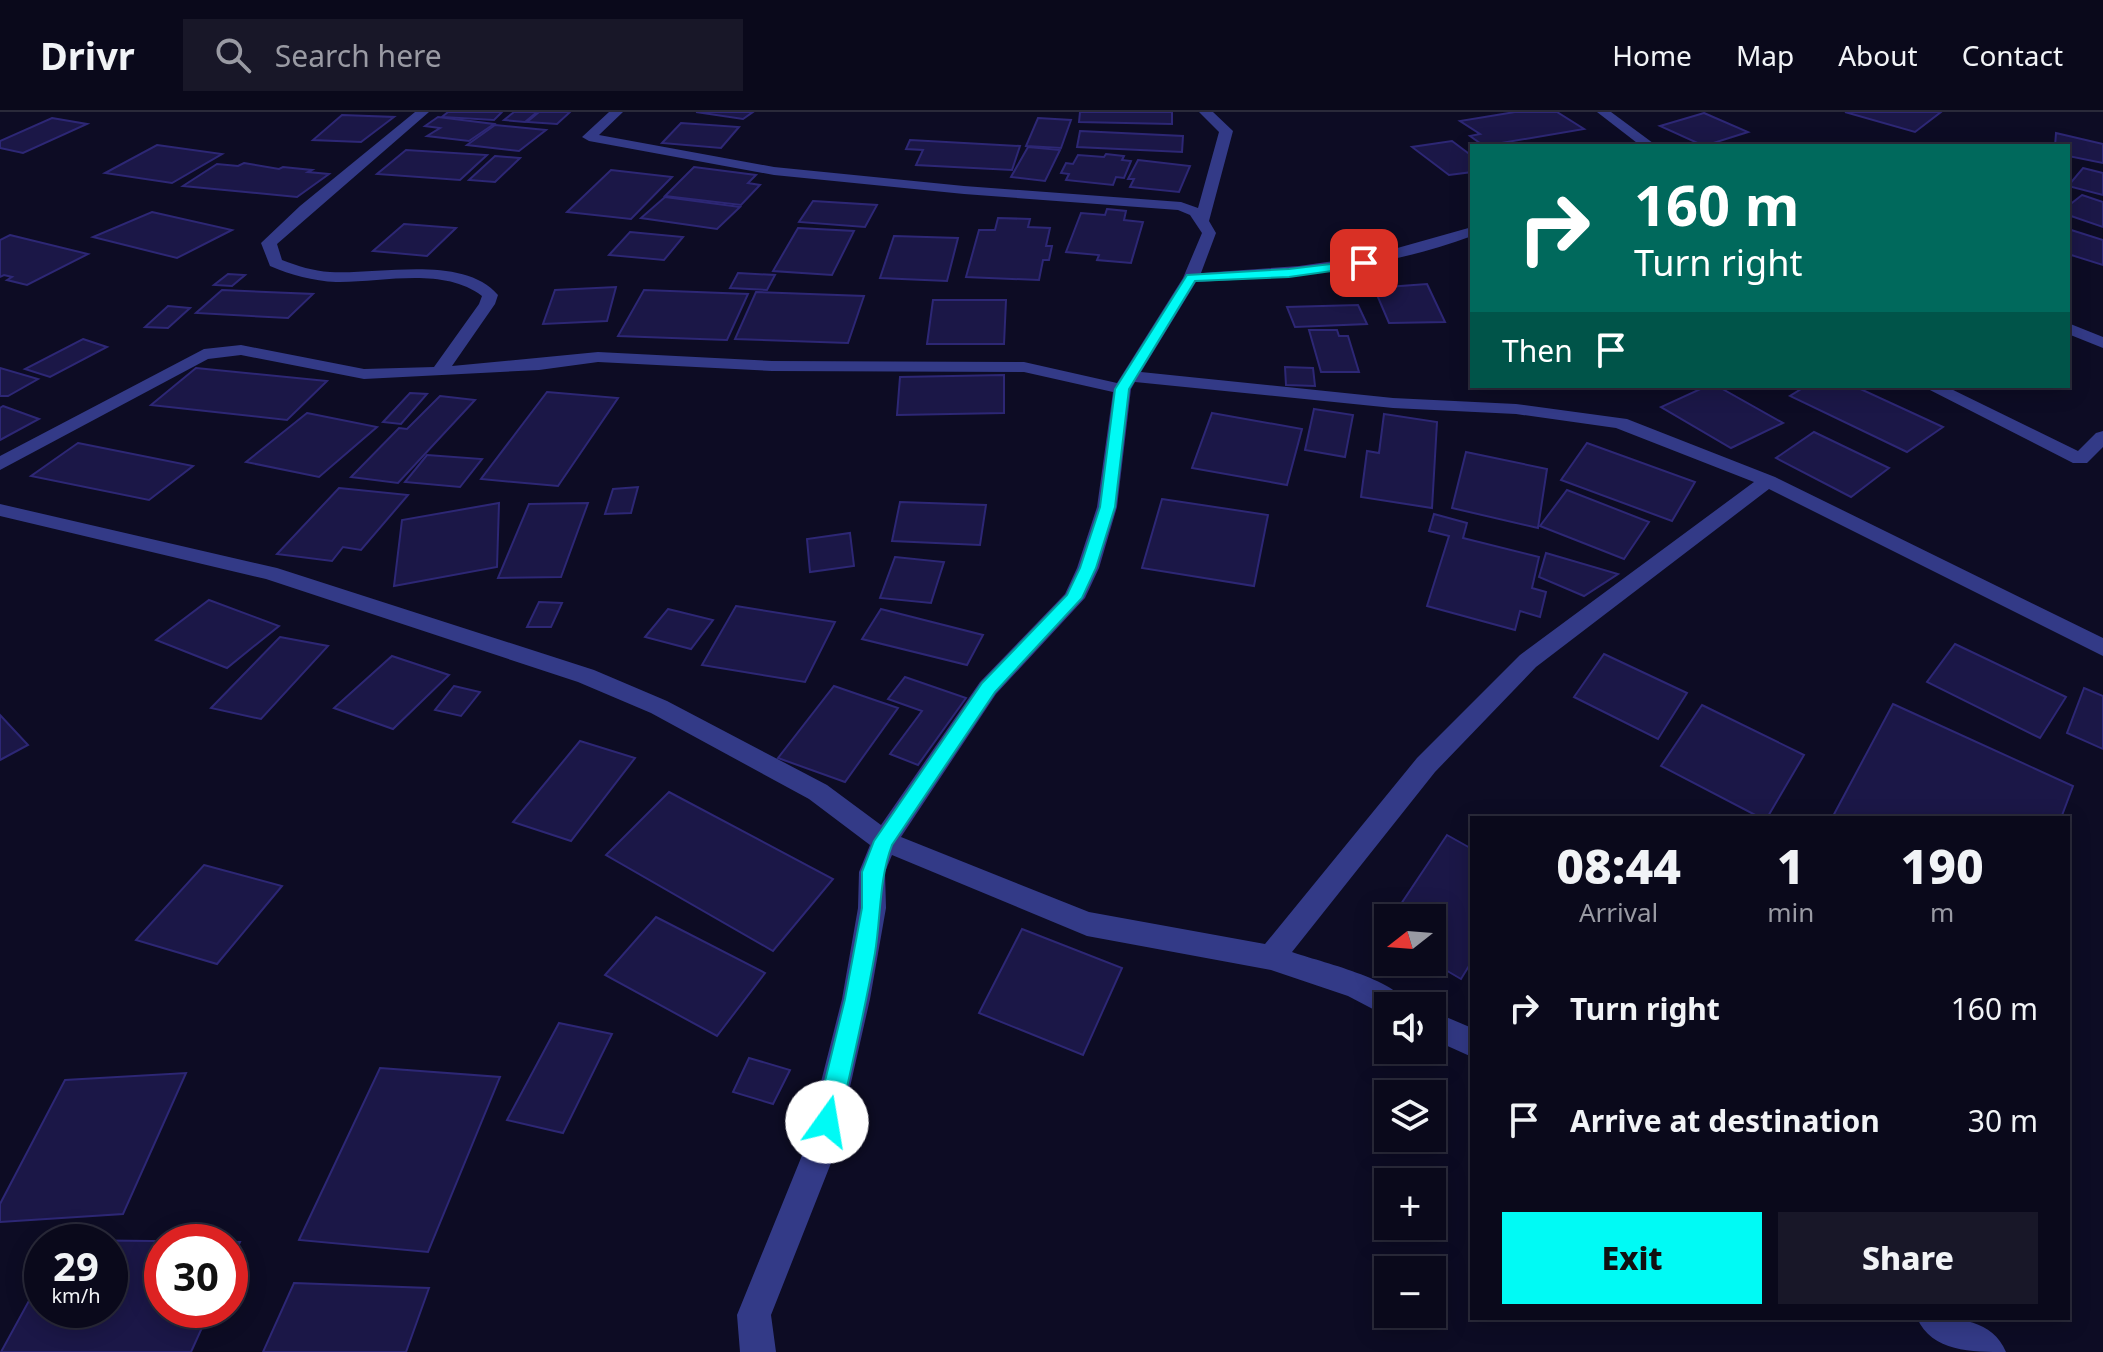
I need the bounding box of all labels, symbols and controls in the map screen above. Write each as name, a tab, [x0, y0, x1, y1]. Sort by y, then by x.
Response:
search box	[183, 19, 743, 91]
text: Drivr	[40, 29, 135, 81]
icon: search	[211, 33, 255, 77]
text: Search here	[275, 35, 442, 76]
text: Home	[1612, 36, 1692, 74]
text: Map	[1736, 36, 1794, 74]
text: About	[1838, 36, 1918, 74]
text: Contact	[1962, 36, 2063, 74]
text: 160 m	[1634, 166, 1799, 242]
icon: right	[1502, 176, 1606, 280]
pin	[1330, 229, 1398, 297]
text: Turn right	[1634, 238, 1802, 287]
icon: arrive	[1342, 241, 1386, 285]
icon: arrive	[1589, 328, 1633, 372]
text: Then	[1502, 330, 1573, 371]
text: 08:44	[1556, 833, 1681, 898]
text: 1	[1777, 833, 1805, 898]
text: 190	[1901, 833, 1984, 898]
text: Arrival	[1579, 894, 1658, 930]
text: min	[1767, 894, 1814, 930]
text: m	[1930, 894, 1954, 930]
north arrow	[1374, 904, 1446, 976]
map controls	[1374, 904, 1446, 1328]
icon: right	[1502, 986, 1546, 1030]
text: Turn right	[1570, 988, 1720, 1029]
text: 160 m	[1951, 988, 2038, 1029]
button: sound	[1374, 992, 1446, 1064]
position arrow	[785, 1080, 869, 1164]
button: layers	[1374, 1080, 1446, 1152]
icon: arrive	[1502, 1098, 1546, 1142]
text: Arrive at destination	[1570, 1100, 1880, 1141]
text: 30 m	[1968, 1100, 2038, 1141]
button: +	[1374, 1168, 1446, 1240]
button: Exit	[1502, 1212, 1762, 1304]
button: Share	[1778, 1212, 2038, 1304]
speed limit sign: 30	[144, 1224, 248, 1328]
text: 29	[53, 1238, 99, 1293]
button: −	[1374, 1256, 1446, 1328]
text: km/h	[51, 1282, 101, 1309]

